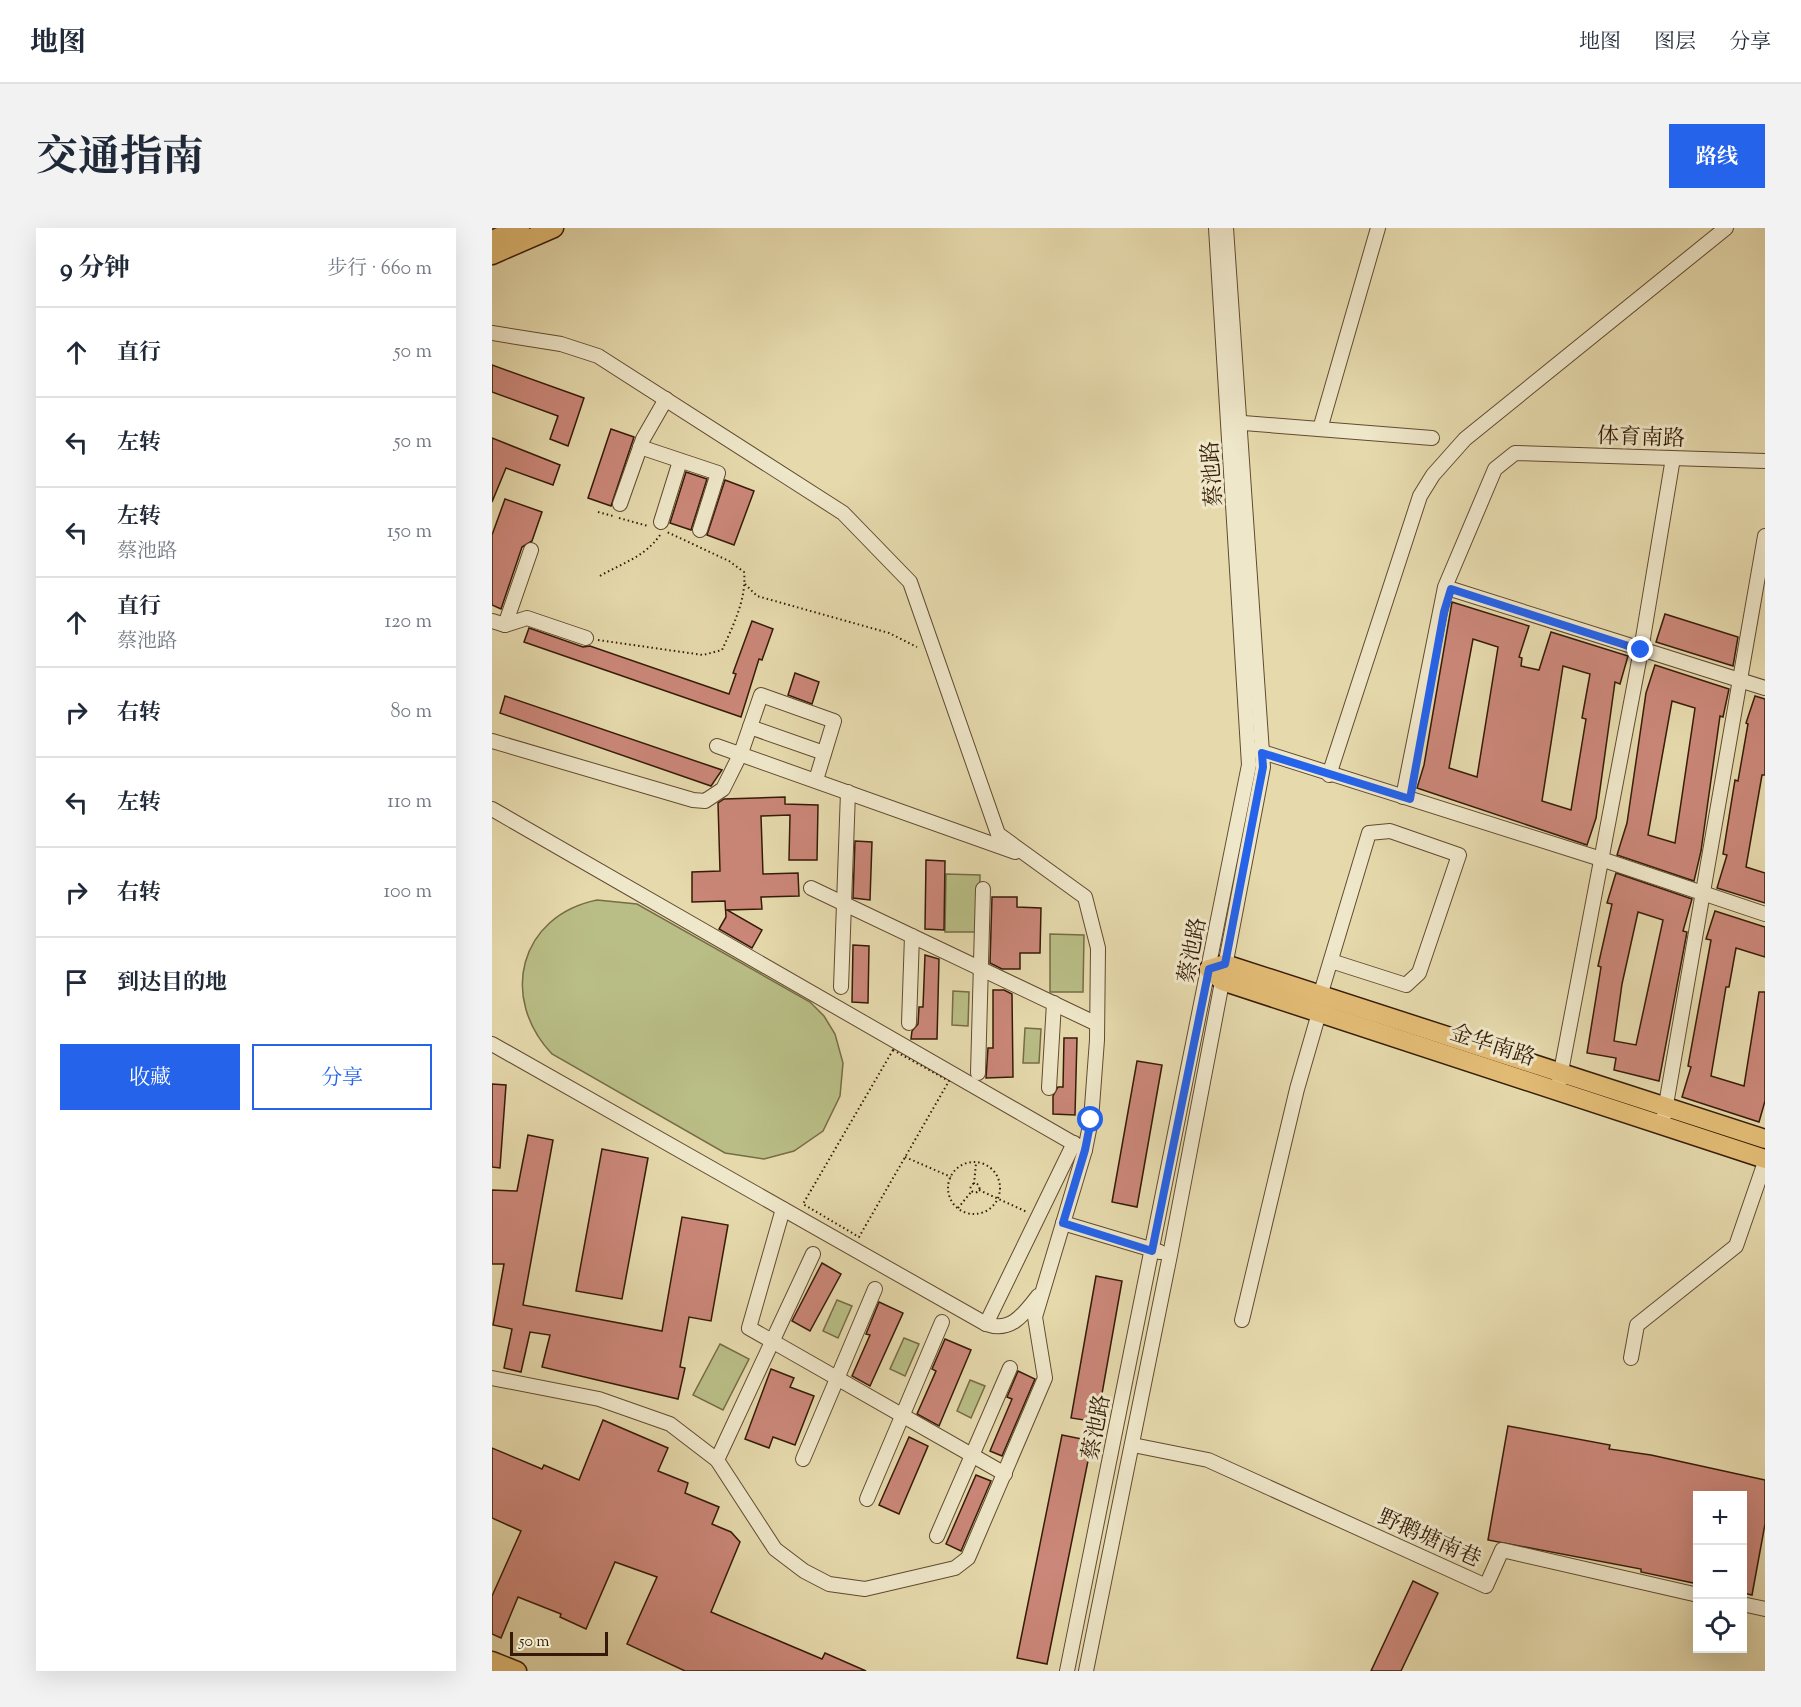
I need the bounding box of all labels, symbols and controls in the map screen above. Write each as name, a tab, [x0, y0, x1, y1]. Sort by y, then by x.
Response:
text: 地图	[30, 24, 86, 64]
text: 地图	[1579, 28, 1621, 58]
text: 图层	[1654, 28, 1696, 58]
text: 分享	[1729, 28, 1771, 58]
button: 路线	[1669, 124, 1765, 188]
text: 交通指南	[36, 130, 204, 190]
text: 9 分钟	[60, 251, 130, 288]
text: 步行 · 660 m	[327, 255, 432, 284]
icon: ahead	[60, 336, 93, 369]
text: 直行	[117, 338, 161, 370]
text: 50 m	[394, 338, 432, 367]
street label: 体育南路	[1596, 421, 1685, 457]
icon: left	[60, 426, 93, 459]
text: 左转	[117, 428, 161, 460]
text: 50 m	[394, 428, 432, 457]
street label: 蔡池路	[1196, 440, 1232, 508]
text: 左转	[117, 502, 161, 534]
icon: left	[60, 516, 93, 549]
text: 150 m	[387, 518, 432, 547]
text: 蔡池路	[117, 538, 177, 567]
text: 直行	[117, 592, 161, 624]
icon: ahead	[60, 606, 93, 639]
text: 120 m	[384, 608, 432, 637]
text: 蔡池路	[117, 628, 177, 657]
route end	[1627, 636, 1653, 662]
icon: right	[60, 696, 93, 729]
text: 右转	[117, 698, 161, 730]
text: 80 m	[391, 698, 432, 727]
icon: left	[60, 786, 93, 819]
text: 左转	[117, 788, 161, 820]
text: 110 m	[387, 788, 432, 817]
icon: right	[60, 876, 93, 909]
text: 右转	[117, 878, 161, 910]
text: 100 m	[383, 878, 432, 907]
street label: 蔡池路	[1172, 915, 1216, 986]
icon: arrive	[60, 966, 93, 999]
text: 到达目的地	[117, 968, 227, 1000]
street label: 金华南路	[1445, 1018, 1539, 1076]
button: 收藏	[60, 1044, 240, 1110]
button: 分享	[252, 1044, 432, 1110]
route start	[1077, 1106, 1103, 1132]
street label: 蔡池路	[1076, 1392, 1120, 1463]
map controls	[1693, 1491, 1747, 1653]
button: +	[1693, 1491, 1747, 1545]
street label: 野鹅塘南巷	[1372, 1503, 1486, 1577]
button: −	[1693, 1545, 1747, 1599]
button: locate	[1693, 1599, 1747, 1653]
scale bar	[510, 1629, 608, 1656]
text: 50 m	[519, 1631, 550, 1654]

